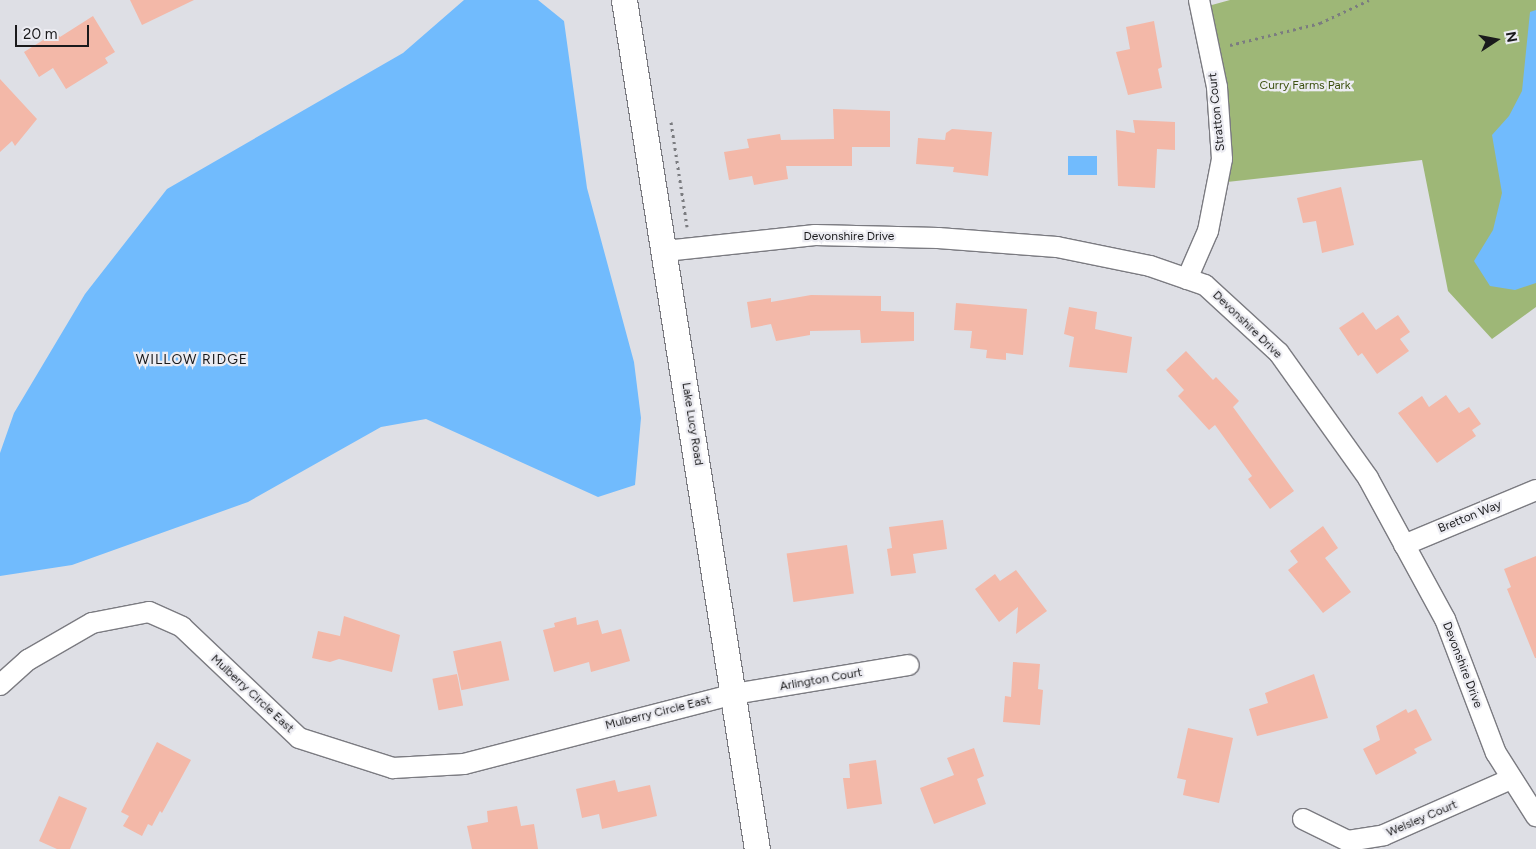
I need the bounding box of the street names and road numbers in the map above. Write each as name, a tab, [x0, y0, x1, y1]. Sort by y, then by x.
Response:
street label: Stratton Court	[1206, 72, 1228, 152]
street label: Devonshire Drive	[804, 230, 894, 244]
street label: Devonshire Drive	[1209, 288, 1285, 362]
street label: Lake Lucy Road	[678, 382, 706, 466]
street label: Bretton Way	[1436, 498, 1504, 536]
street label: Devonshire Drive	[1439, 620, 1485, 710]
street label: Mulberry Circle East	[208, 652, 296, 736]
street label: Arlington Court	[779, 666, 863, 694]
street label: Mulberry Circle East	[604, 693, 712, 733]
street label: Welsley Court	[1385, 798, 1459, 840]

